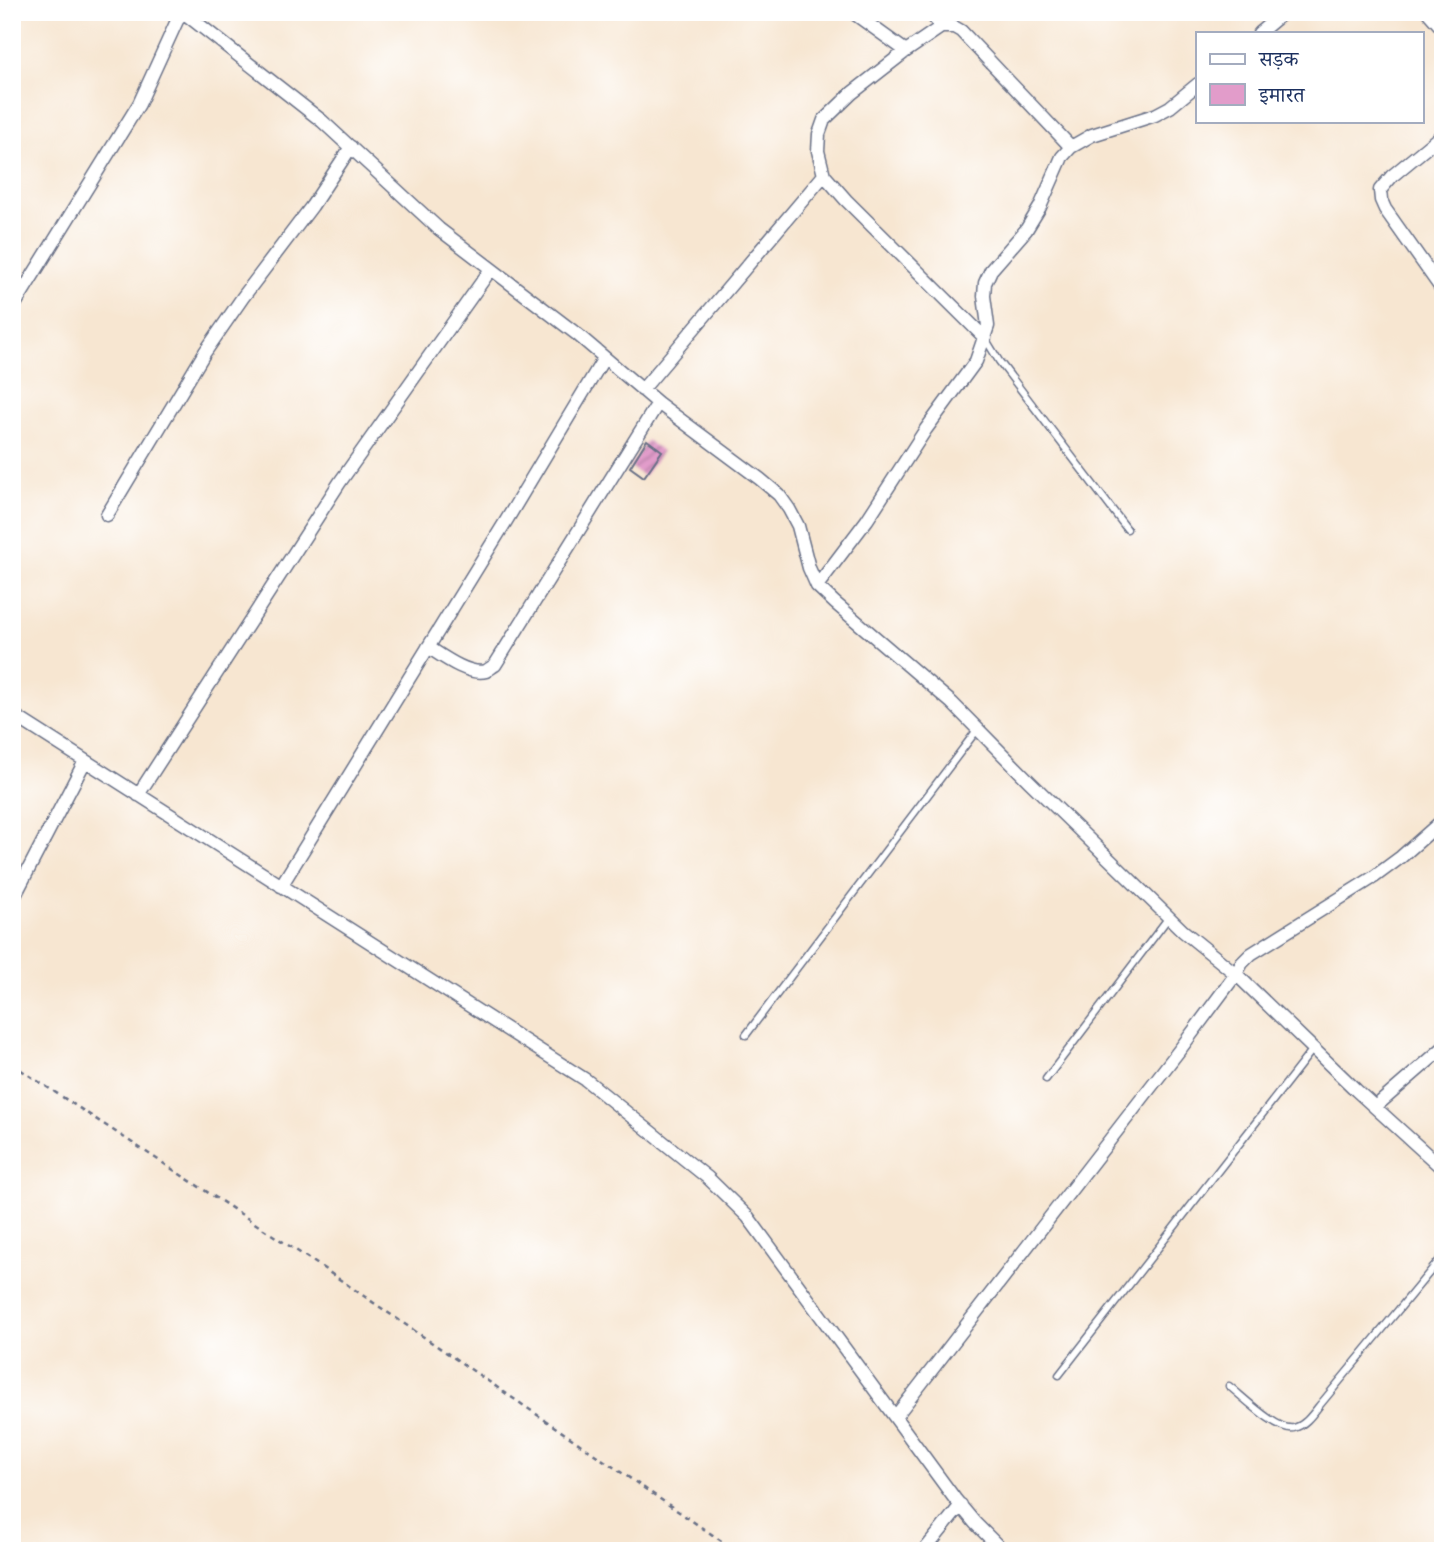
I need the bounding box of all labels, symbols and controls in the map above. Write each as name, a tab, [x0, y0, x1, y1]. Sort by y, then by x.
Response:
legend	[1196, 32, 1424, 122]
text: सड़क	[1258, 50, 1299, 71]
text: इमारत	[1258, 86, 1306, 107]

